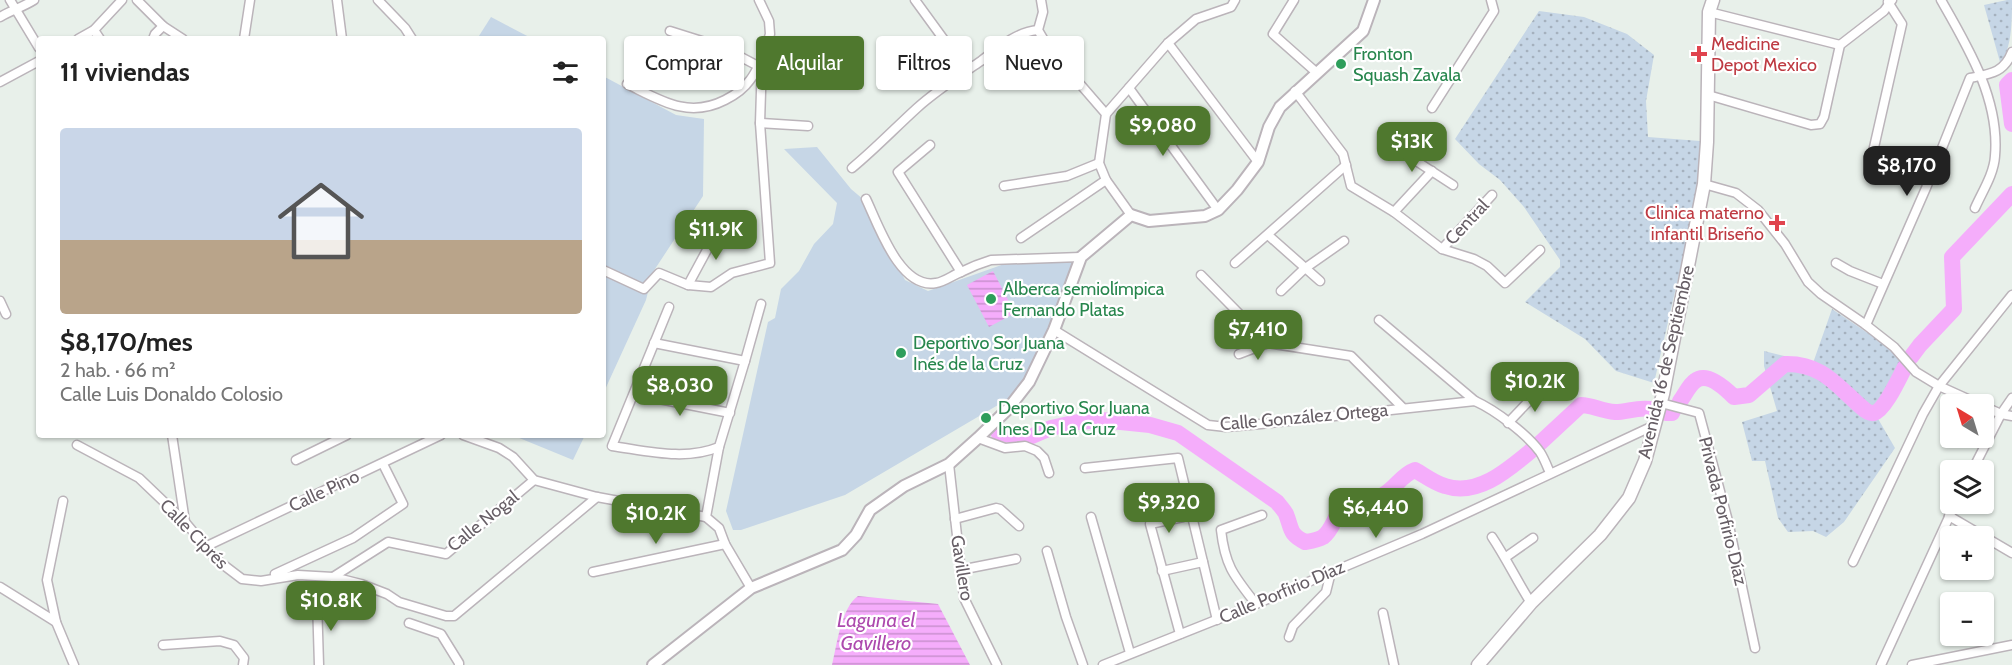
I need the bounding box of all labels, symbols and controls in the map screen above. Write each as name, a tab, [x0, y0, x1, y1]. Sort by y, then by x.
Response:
place label: Medicine Depot Mexico	[1711, 33, 1817, 76]
chip: Comprar	[624, 36, 744, 90]
chip: Alquilar	[756, 36, 864, 90]
chip: Filtros	[876, 36, 972, 90]
chip: Nuevo	[984, 36, 1084, 90]
place label: Fronton Squash Zavala	[1353, 43, 1462, 86]
marker: Medicine Depot Mexico	[1692, 47, 1706, 61]
text: 11 viviendas	[60, 56, 190, 88]
icon: filters	[549, 56, 582, 89]
marker: Fronton Squash Zavala	[1334, 57, 1348, 71]
pin: $9,080	[1114, 106, 1212, 157]
text: $9,080	[1129, 113, 1197, 137]
pin: $13K	[1376, 122, 1448, 173]
text: $13K	[1391, 129, 1433, 153]
pin: $8,170	[1858, 146, 1956, 197]
text: $8,170	[1877, 153, 1937, 177]
icon: home	[267, 167, 375, 275]
street label: Central	[1440, 194, 1494, 249]
place label: Clinica materno infantil Briseño	[1645, 202, 1764, 245]
pin: $11.9K	[667, 210, 765, 261]
marker: Clinica materno infantil Briseño	[1768, 214, 1786, 232]
text: $11.9K	[689, 217, 743, 241]
street label: Avenida 16 de Septiembre	[1633, 263, 1699, 461]
place label: Alberca semiolímpica Fernando Platas	[1003, 278, 1165, 321]
marker: Alberca semiolímpica Fernando Platas	[984, 292, 998, 306]
pin: $7,410	[1209, 310, 1307, 361]
text: $7,410	[1228, 317, 1288, 341]
text: $8,170/mes	[60, 326, 193, 358]
place label: Deportivo Sor Juana Inés de la Cruz	[913, 332, 1065, 375]
marker: Deportivo Sor Juana Inés de la Cruz	[894, 346, 908, 360]
text: 2 hab. · 66 m²	[60, 358, 176, 382]
pin: $10.2K	[1486, 362, 1584, 413]
pin: $8,030	[631, 366, 729, 417]
text: $10.2K	[1505, 369, 1565, 393]
text: $8,030	[646, 373, 714, 397]
text: Calle Luis Donaldo Colosio	[60, 382, 283, 406]
north arrow	[1940, 394, 1994, 448]
map controls	[1940, 394, 1994, 646]
place label: Deportivo Sor Juana Ines De La Cruz	[998, 397, 1150, 440]
street label: Calle González Ortega	[1219, 399, 1389, 435]
marker: Deportivo Sor Juana Ines De La Cruz	[979, 411, 993, 425]
street label: Privada Porfirio Díaz	[1694, 434, 1752, 588]
button: layers	[1940, 460, 1994, 514]
street label: Calle Pino	[285, 465, 363, 517]
pin: $9,320	[1120, 483, 1218, 534]
street label: Calle Nogal	[443, 485, 524, 556]
pin: $6,440	[1327, 488, 1425, 539]
text: $9,320	[1138, 490, 1200, 514]
street label: Calle Ciprés	[155, 494, 233, 574]
pin: $10.2K	[607, 494, 705, 545]
text: $6,440	[1343, 495, 1409, 519]
text: $10.2K	[626, 501, 686, 525]
button: +	[1940, 526, 1994, 580]
street label: Gavillero	[946, 534, 978, 602]
street label: Calle Porfirio Díaz	[1216, 555, 1349, 628]
pin: $10.8K	[282, 581, 380, 632]
text: $10.8K	[300, 588, 362, 612]
button: −	[1940, 592, 1994, 646]
water label: Laguna el Gavillero	[837, 608, 915, 655]

